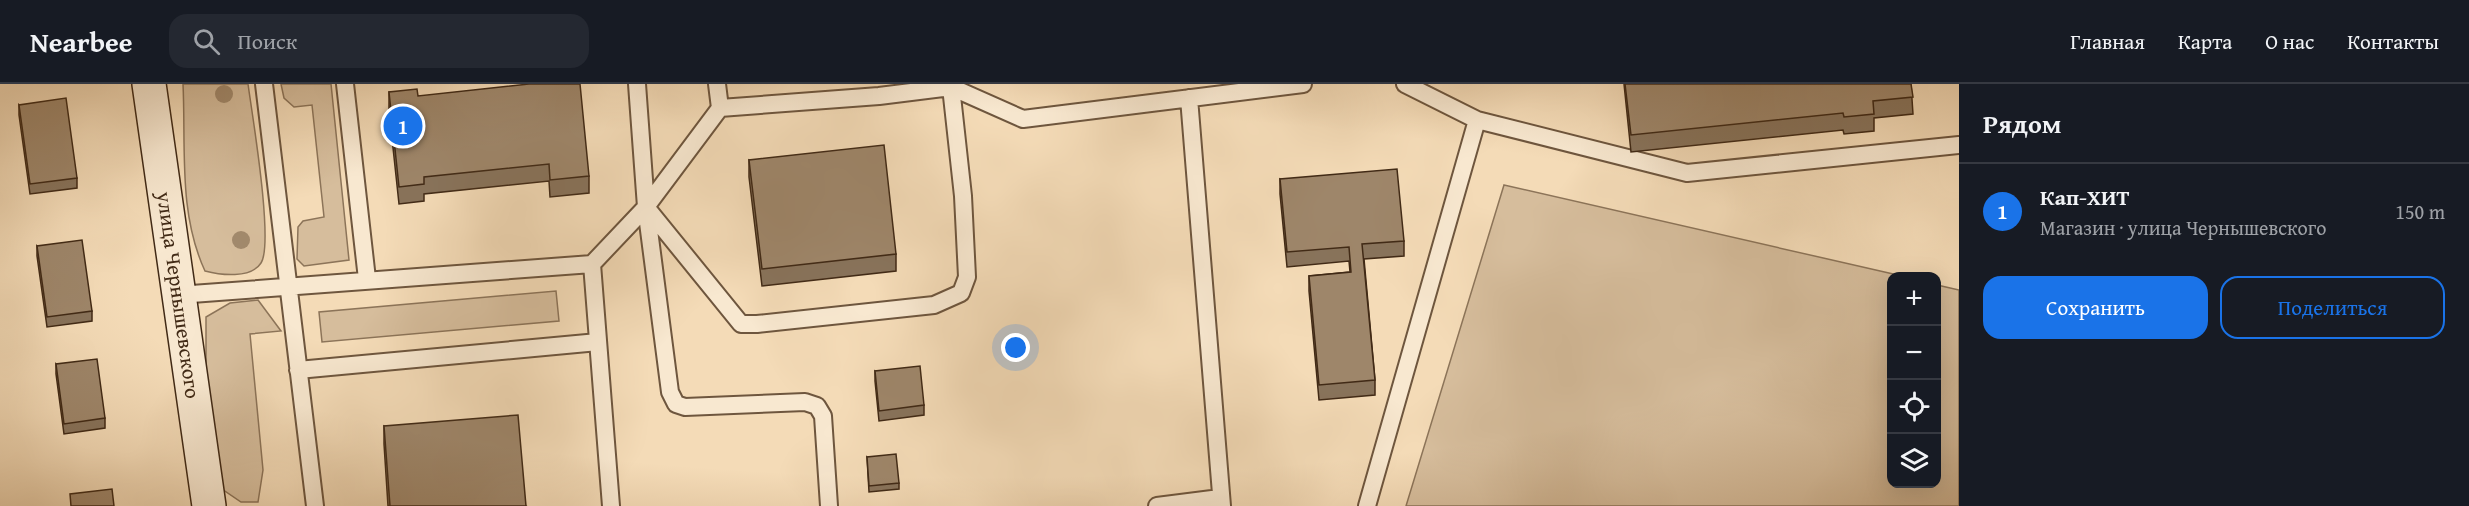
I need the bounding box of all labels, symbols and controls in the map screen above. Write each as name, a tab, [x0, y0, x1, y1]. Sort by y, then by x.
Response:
search box	[169, 14, 589, 68]
text: Nearbee	[30, 21, 133, 62]
icon: search	[190, 25, 223, 58]
text: Поиск	[238, 25, 297, 57]
text: Главная	[2070, 26, 2145, 57]
text: Карта	[2178, 26, 2232, 57]
text: О нас	[2265, 26, 2314, 57]
text: Контакты	[2347, 26, 2439, 57]
pin: 1	[384, 104, 422, 148]
text: Рядом	[1983, 104, 2061, 143]
text: Кап-ХИТ	[2040, 181, 2129, 213]
street label: улица Чернышевского	[149, 188, 209, 401]
text: 1	[1997, 197, 2008, 226]
text: 150 m	[2395, 197, 2445, 226]
text: Магазин · улица Чернышевского	[2040, 213, 2326, 242]
map controls	[1887, 272, 1941, 488]
button: +	[1887, 272, 1941, 326]
button: Сохранить	[1983, 276, 2208, 339]
button: Поделиться	[2220, 276, 2445, 339]
button: −	[1887, 326, 1941, 380]
your location	[1001, 333, 1030, 362]
button: locate	[1887, 380, 1941, 434]
button: layers	[1887, 434, 1941, 488]

